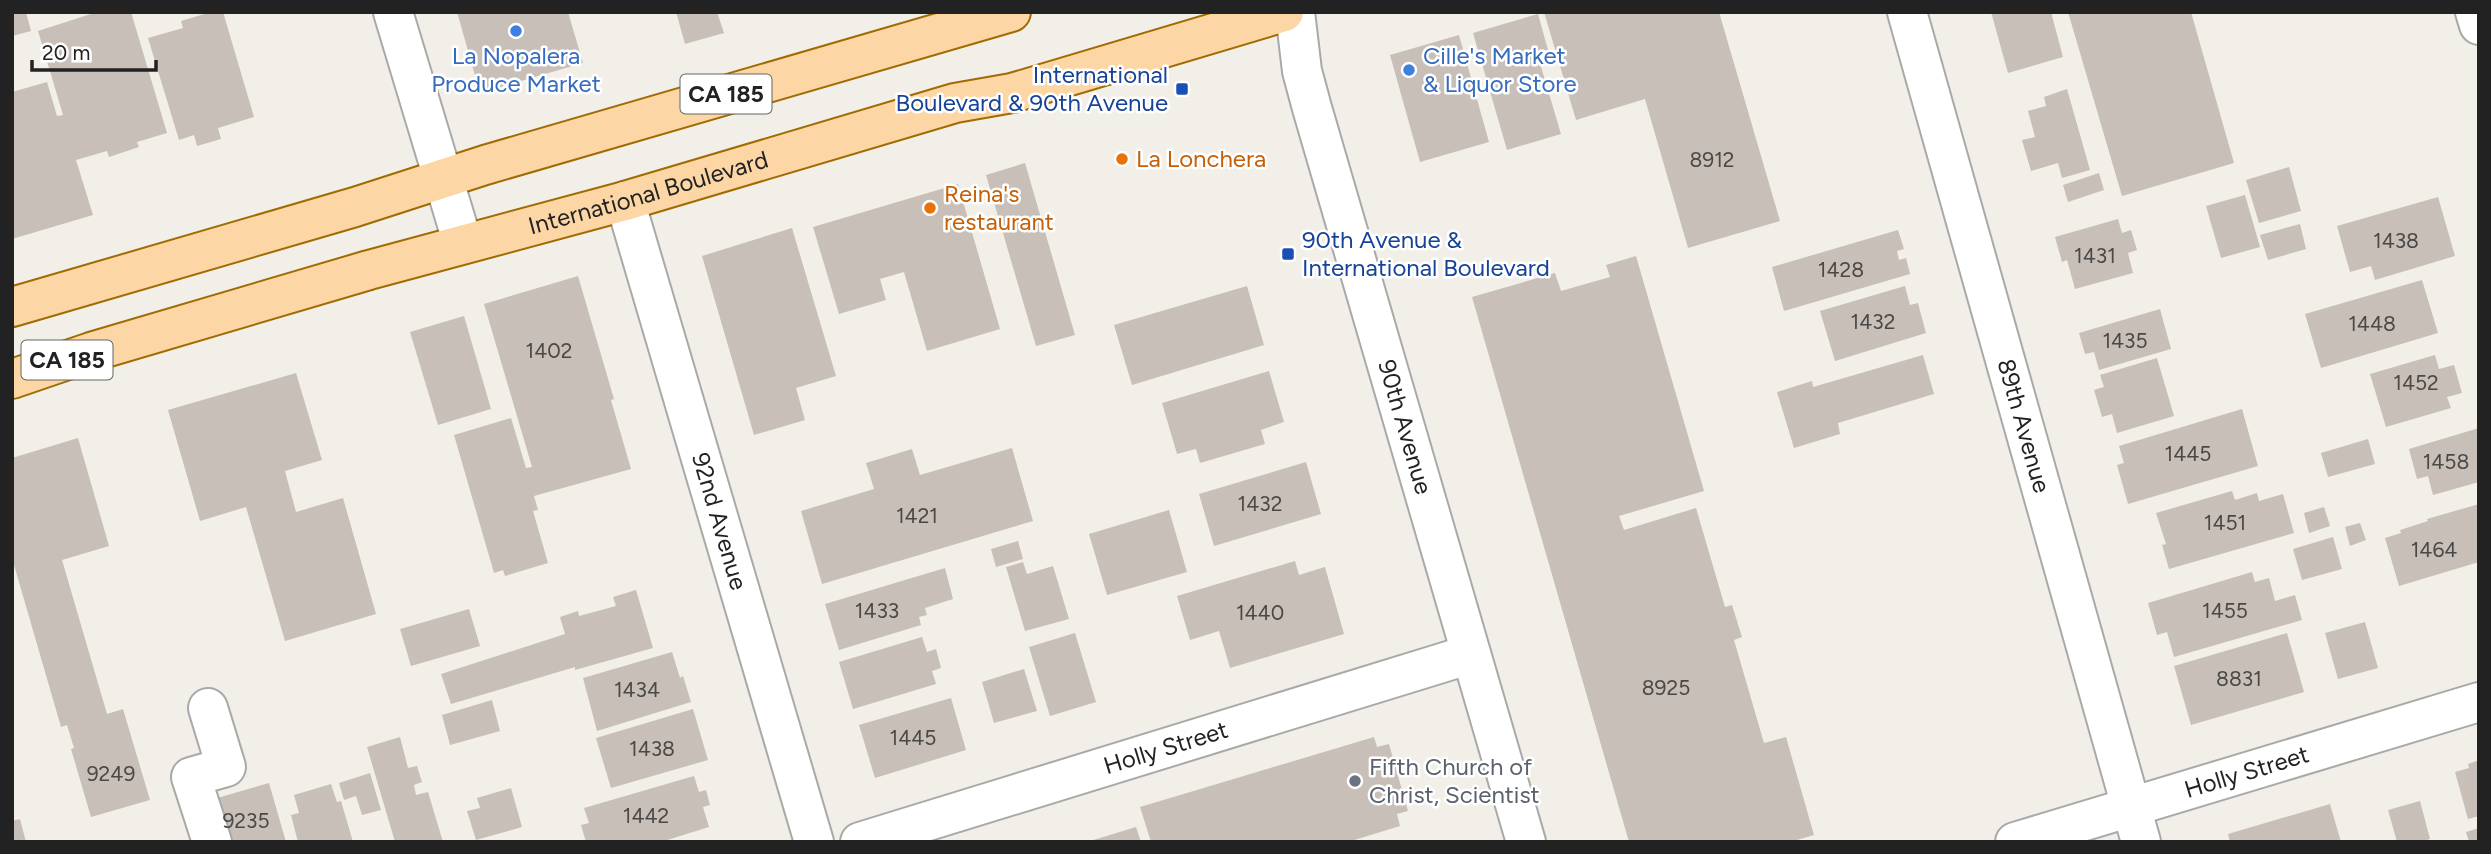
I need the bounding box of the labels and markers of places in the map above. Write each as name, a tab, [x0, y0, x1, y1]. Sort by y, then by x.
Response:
marker: La Nopalera Produce Market	[508, 23, 524, 39]
place label: La Nopalera Produce Market	[431, 41, 601, 98]
place label: Cille's Market & Liquor Store	[1423, 41, 1577, 98]
place label: International Boulevard & 90th Avenue	[896, 60, 1168, 117]
marker: Cille's Market & Liquor Store	[1401, 62, 1417, 78]
marker: International Boulevard & 90th Avenue	[1174, 81, 1190, 97]
place label: La Lonchera	[1136, 144, 1266, 173]
marker: La Lonchera	[1114, 151, 1130, 167]
place label: Reina's restaurant	[944, 179, 1054, 236]
marker: Reina's restaurant	[922, 200, 938, 216]
place label: 90th Avenue & International Boulevard	[1302, 225, 1550, 282]
marker: 90th Avenue & International Boulevard	[1280, 246, 1296, 262]
place label: Fifth Church of Christ, Scientist	[1369, 752, 1540, 809]
marker: Fifth Church of Christ, Scientist	[1347, 773, 1363, 789]

